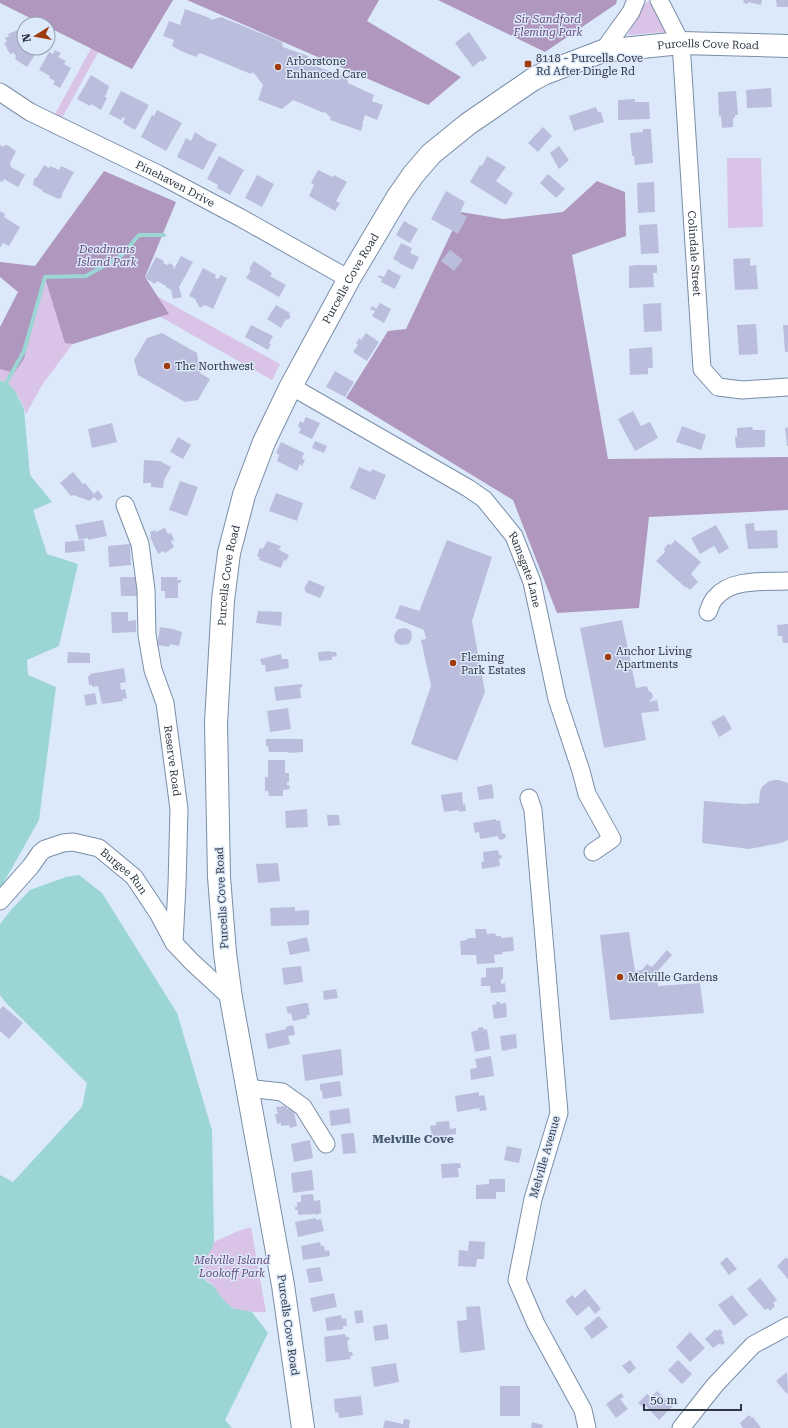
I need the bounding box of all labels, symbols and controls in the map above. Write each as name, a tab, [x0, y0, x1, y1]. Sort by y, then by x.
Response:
park label: Sir Sandford Fleming Park	[513, 13, 582, 39]
north arrow	[16, 16, 56, 56]
text: N	[19, 32, 34, 43]
street label: Purcells Cove Road	[656, 36, 759, 52]
place label: 8118 - Purcells Cove Rd After Dingle Rd	[536, 52, 643, 78]
place label: Arborstone Enhanced Care	[286, 55, 367, 81]
marker: 8118 - Purcells Cove Rd After Dingle Rd	[523, 59, 533, 69]
marker: Arborstone Enhanced Care	[273, 62, 283, 72]
street label: Pinehaven Drive	[134, 158, 217, 209]
street label: Colindale Street	[685, 210, 704, 296]
street label: Purcells Cove Road	[320, 231, 381, 326]
park label: Deadmans Island Park	[76, 243, 137, 269]
place label: The Northwest	[175, 360, 254, 373]
marker: The Northwest	[162, 361, 172, 371]
street label: Purcells Cove Road	[215, 524, 242, 626]
street label: Ramsgate Lane	[506, 529, 544, 609]
place label: Anchor Living Apartments	[616, 645, 692, 671]
place label: Fleming Park Estates	[461, 651, 526, 677]
marker: Anchor Living Apartments	[603, 652, 613, 662]
marker: Fleming Park Estates	[448, 658, 458, 668]
street label: Reserve Road	[161, 724, 184, 797]
street label: Burgee Run	[98, 845, 150, 897]
street label: Purcells Cove Road	[213, 847, 231, 949]
place label: Melville Gardens	[628, 971, 718, 984]
marker: Melville Gardens	[615, 972, 625, 982]
street label: Melville Avenue	[527, 1115, 563, 1199]
district label: Melville Cove	[372, 1132, 454, 1146]
park label: Melville Island Lookoff Park	[193, 1254, 270, 1280]
street label: Purcells Cove Road	[274, 1274, 302, 1376]
scale bar	[644, 1386, 741, 1412]
text: 50 m	[650, 1393, 677, 1407]

